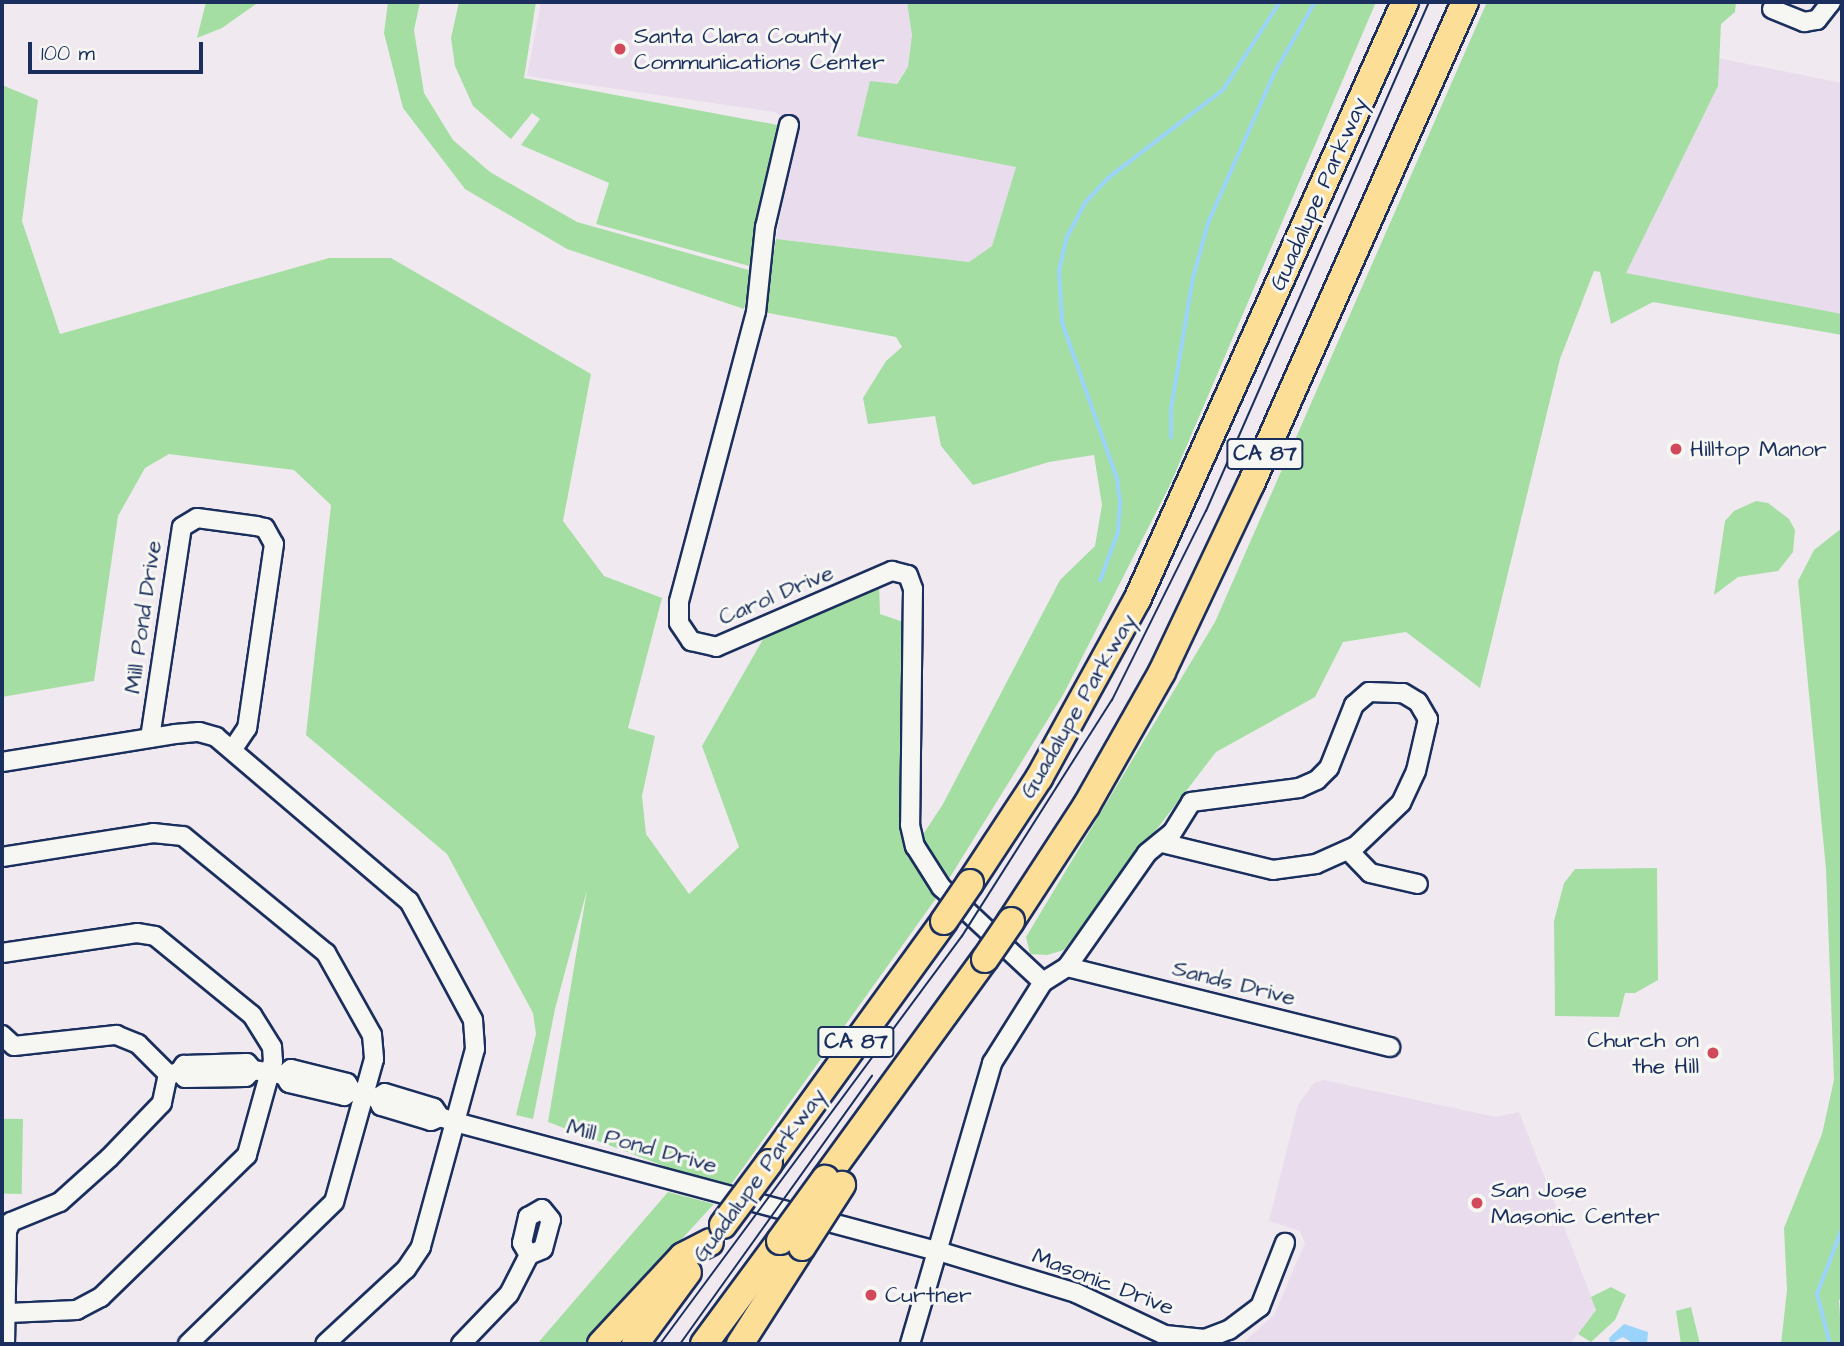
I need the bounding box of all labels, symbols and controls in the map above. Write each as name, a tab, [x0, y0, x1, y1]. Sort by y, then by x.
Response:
place label: Santa Clara County Communications Center	[634, 22, 885, 76]
scale bar	[32, 28, 206, 72]
text: 100 m	[41, 39, 95, 68]
marker: Santa Clara County Communications Center	[612, 41, 628, 57]
street label: Guadalupe Parkway	[1264, 93, 1374, 295]
place label: Hilltop Manor	[1690, 435, 1827, 463]
road number: CA 87	[1225, 436, 1305, 472]
marker: Hilltop Manor	[1668, 441, 1684, 457]
street label: Mill Pond Drive	[119, 539, 167, 695]
street label: Carol Drive	[715, 558, 837, 632]
street label: Guadalupe Parkway	[1014, 609, 1142, 803]
street label: Sands Drive	[1170, 954, 1298, 1012]
road number: CA 87	[816, 1024, 896, 1060]
place label: Church on the Hill	[1587, 1026, 1699, 1080]
marker: Church on the Hill	[1705, 1045, 1721, 1061]
street label: Guadalupe Parkway	[687, 1082, 831, 1268]
street label: Mill Pond Drive	[564, 1113, 720, 1179]
place label: San Jose Masonic Center	[1491, 1176, 1660, 1230]
marker: San Jose Masonic Center	[1469, 1195, 1485, 1211]
street label: Masonic Drive	[1028, 1242, 1178, 1322]
place label: Curtner	[885, 1281, 972, 1309]
marker: Curtner	[863, 1287, 879, 1303]

